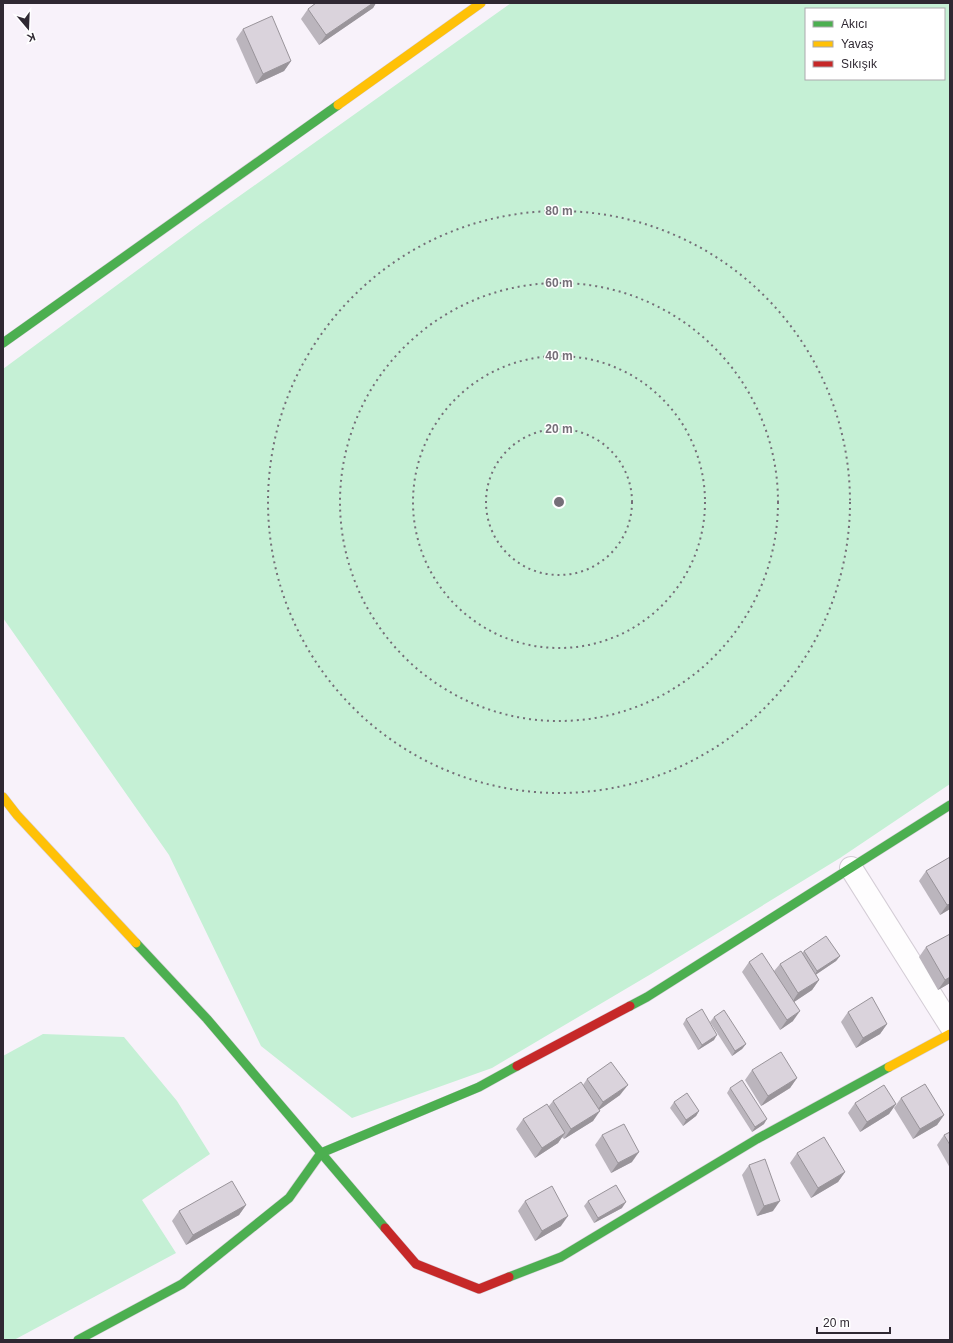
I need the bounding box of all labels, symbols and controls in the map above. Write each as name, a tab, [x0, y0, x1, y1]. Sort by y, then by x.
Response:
north arrow	[8, 8, 48, 48]
legend	[805, 8, 945, 80]
text: Akıcı	[841, 17, 868, 31]
text: K	[25, 30, 37, 44]
text: Yavaş	[841, 37, 873, 51]
text: Sıkışık	[841, 57, 878, 71]
text: 80 m	[545, 204, 573, 218]
text: 60 m	[545, 276, 573, 290]
text: 40 m	[545, 349, 573, 363]
text: 20 m	[545, 422, 573, 436]
centre of rings	[552, 495, 566, 509]
scale bar	[817, 1309, 890, 1335]
text: 20 m	[823, 1316, 850, 1330]

